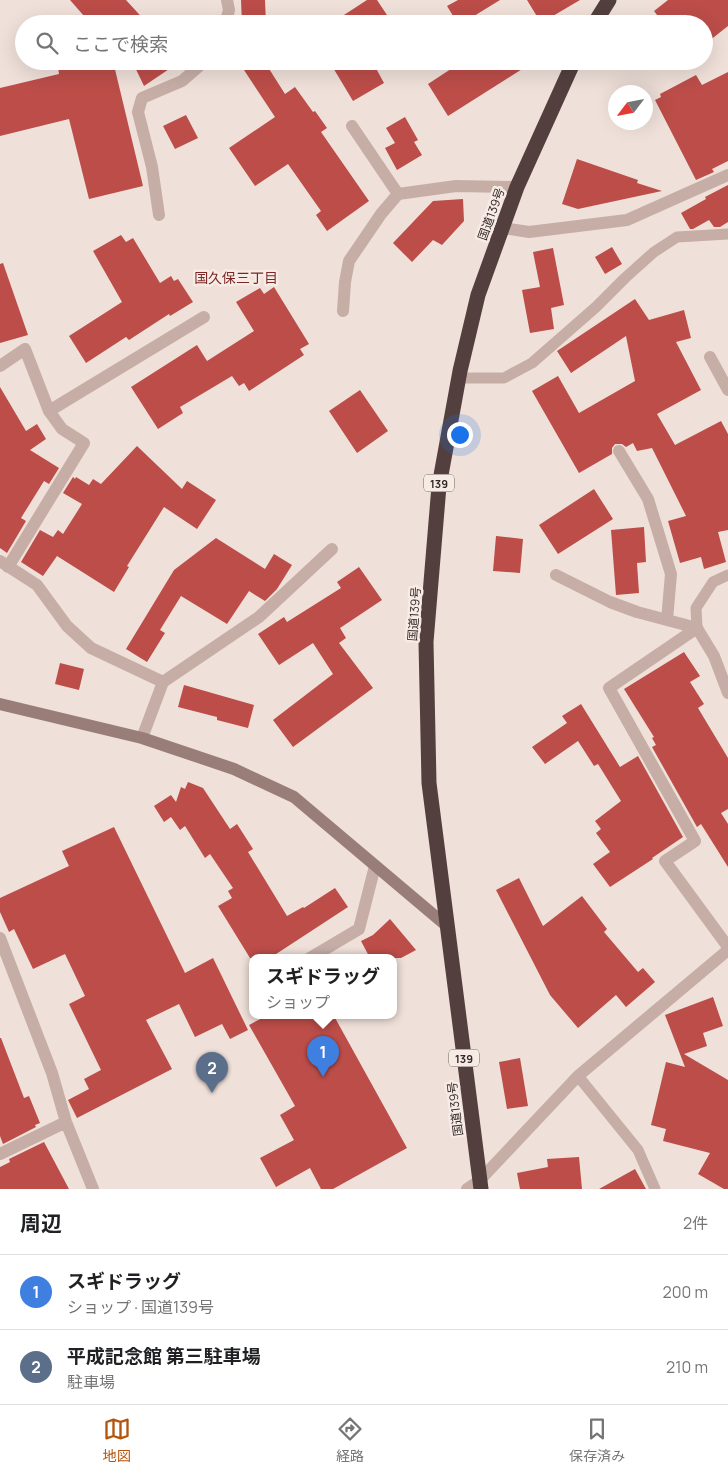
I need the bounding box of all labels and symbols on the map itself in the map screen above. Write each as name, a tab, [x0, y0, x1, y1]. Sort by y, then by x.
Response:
north arrow	[608, 85, 653, 130]
street label: 国道139号	[474, 185, 508, 243]
district label: 国久保三丁目	[194, 268, 278, 287]
your location	[447, 422, 473, 448]
road number: 139	[424, 474, 454, 492]
street label: 国道139号	[404, 586, 424, 642]
pin: 1	[307, 1036, 339, 1077]
road number: 139	[449, 1050, 479, 1066]
pin: 2	[196, 1052, 228, 1093]
street label: 国道139号	[443, 1081, 467, 1137]

